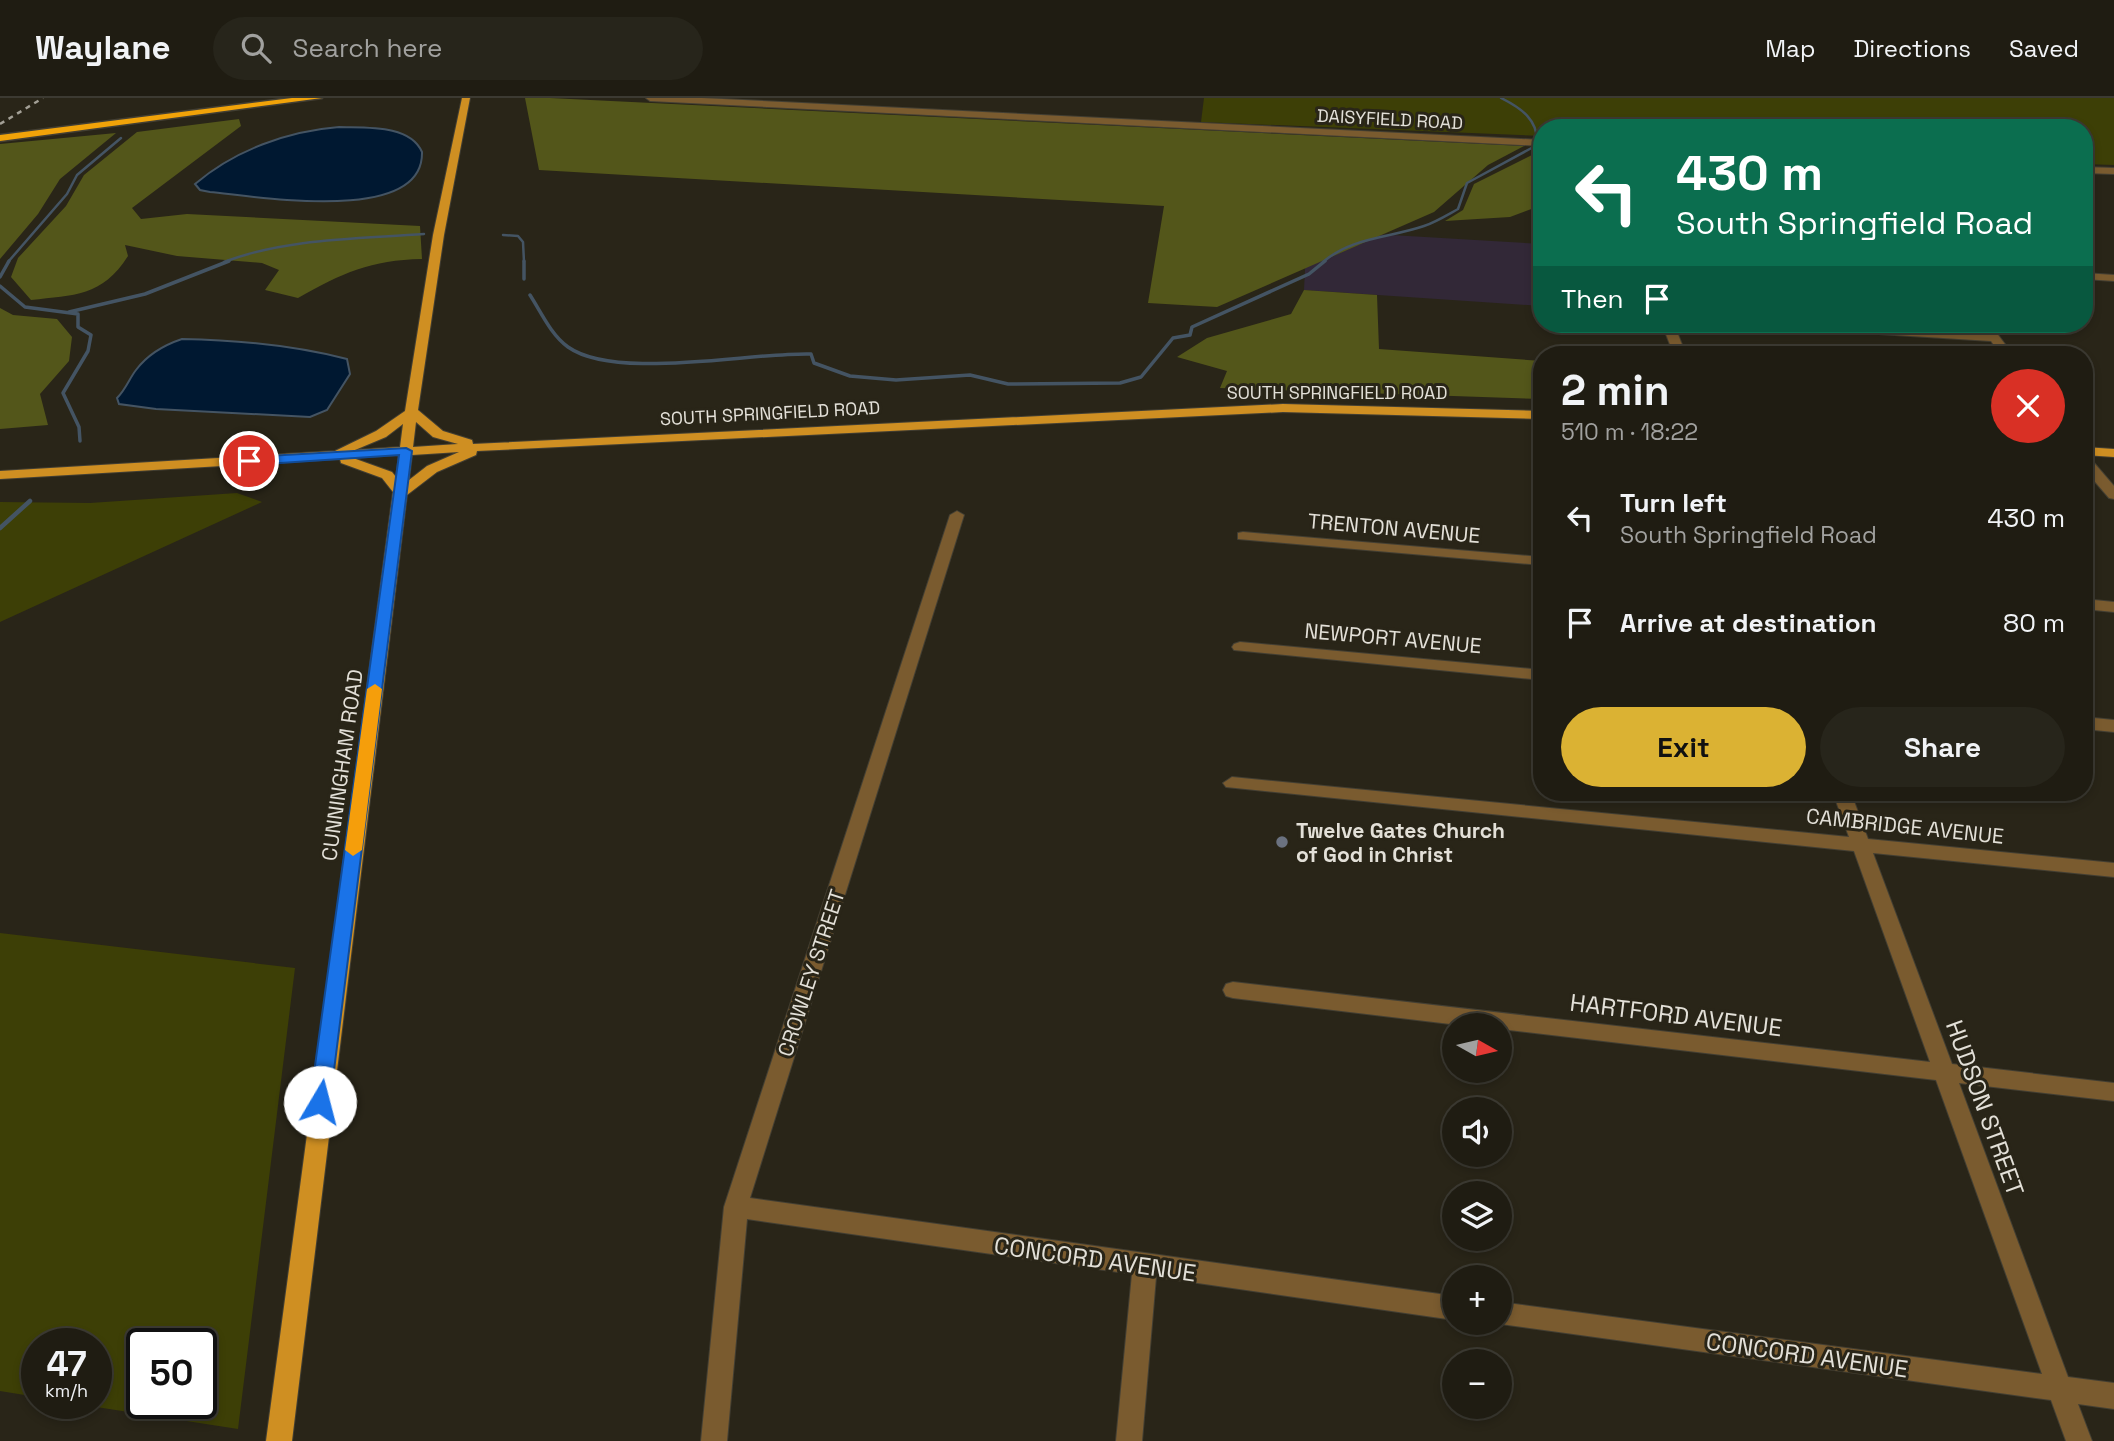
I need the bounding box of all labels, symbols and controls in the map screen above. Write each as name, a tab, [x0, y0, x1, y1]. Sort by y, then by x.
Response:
search box	[213, 17, 703, 80]
text: Waylane	[35, 27, 171, 69]
icon: search	[237, 29, 275, 67]
text: Search here	[293, 31, 442, 65]
text: Map	[1765, 33, 1815, 64]
text: Directions	[1853, 33, 1971, 64]
text: Saved	[2009, 33, 2079, 64]
street label: DAISYFIELD ROAD	[1316, 104, 1464, 134]
text: 430 m	[1676, 142, 1823, 204]
icon: left	[1561, 147, 1652, 238]
text: South Springfield Road	[1676, 203, 2033, 243]
icon: arrive	[1638, 280, 1676, 318]
text: Then	[1561, 282, 1624, 316]
text: 2 min	[1561, 364, 1670, 417]
button: close	[1991, 369, 2065, 443]
street label: SOUTH SPRINGFIELD ROAD	[1227, 381, 1447, 404]
street label: SOUTH SPRINGFIELD ROAD	[659, 396, 881, 430]
text: 510 m · 18:22	[1561, 417, 1698, 447]
pin	[219, 431, 279, 491]
icon: arrive	[230, 442, 268, 480]
text: Turn left	[1620, 486, 1727, 520]
icon: left	[1561, 499, 1599, 537]
text: 430 m	[1987, 501, 2065, 535]
street label: TRENTON AVENUE	[1307, 507, 1481, 549]
text: South Springfield Road	[1620, 520, 1877, 550]
icon: arrive	[1561, 604, 1599, 642]
text: Arrive at destination	[1620, 606, 1877, 640]
text: 80 m	[2003, 606, 2065, 640]
street label: NEWPORT AVENUE	[1303, 617, 1483, 659]
street label: CUNNINGHAM ROAD	[315, 668, 369, 862]
button: Exit	[1561, 707, 1806, 787]
button: Share	[1820, 707, 2065, 787]
street label: CAMBRIDGE AVENUE	[1805, 802, 2005, 850]
place label: Twelve Gates Church of God in Christ	[1296, 817, 1505, 868]
marker: Twelve Gates Church of God in Christ	[1274, 834, 1290, 850]
street label: CROWLEY STREET	[771, 886, 851, 1060]
street label: HARTFORD AVENUE	[1568, 987, 1784, 1043]
north arrow	[1442, 1013, 1512, 1083]
map controls	[1442, 1013, 1512, 1419]
street label: HUDSON STREET	[1939, 1016, 2031, 1200]
position arrow	[283, 1065, 357, 1139]
button: sound	[1442, 1097, 1512, 1167]
button: layers	[1442, 1181, 1512, 1251]
street label: CONCORD AVENUE	[992, 1229, 1198, 1289]
button: +	[1442, 1265, 1512, 1335]
street label: CONCORD AVENUE	[1704, 1325, 1910, 1385]
speed limit sign: 50	[126, 1328, 217, 1419]
text: 47	[46, 1342, 87, 1386]
button: −	[1442, 1349, 1512, 1419]
text: km/h	[45, 1379, 88, 1402]

